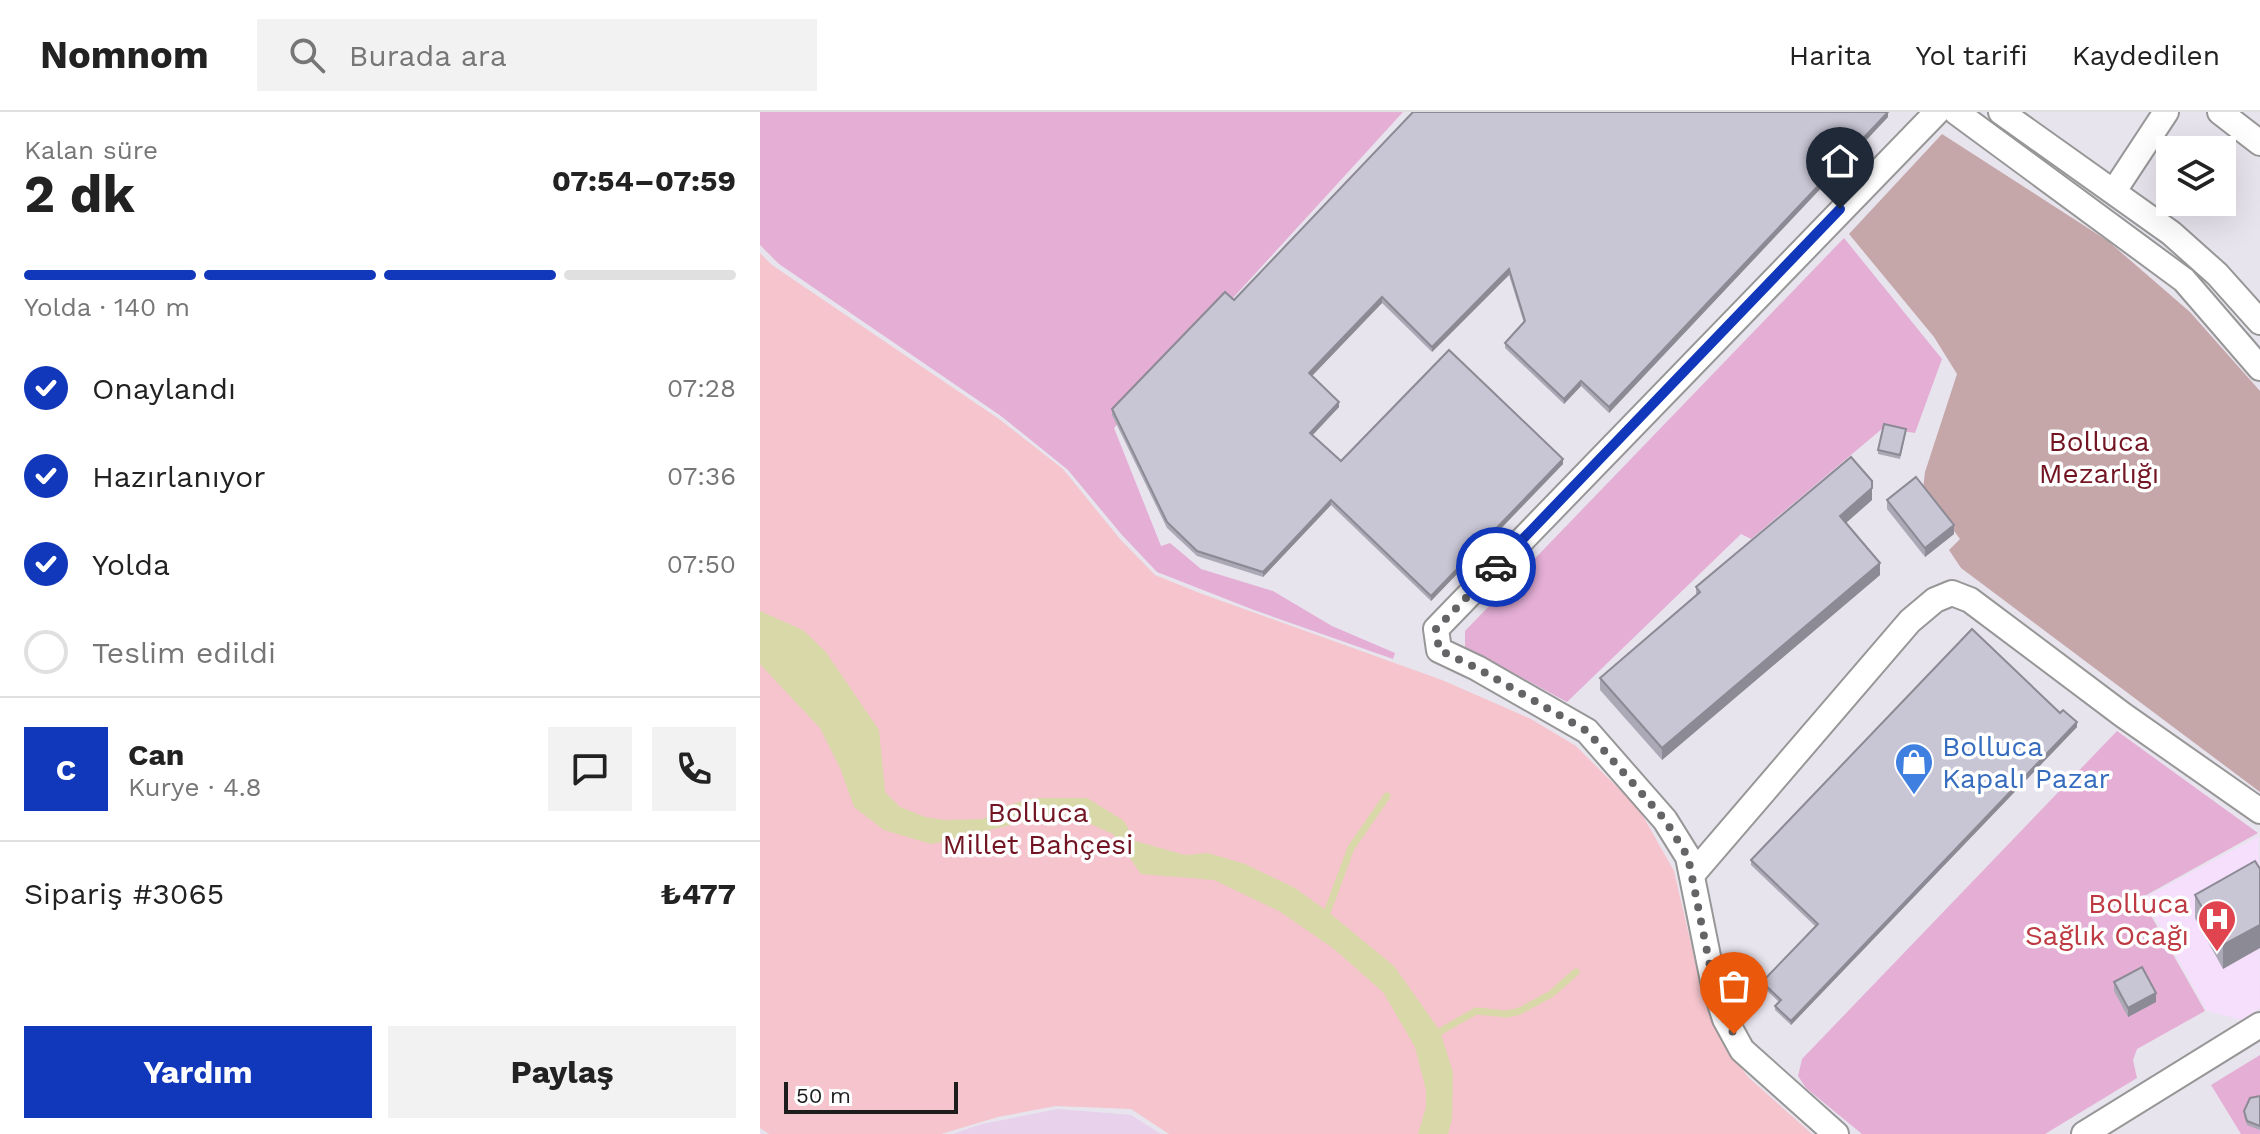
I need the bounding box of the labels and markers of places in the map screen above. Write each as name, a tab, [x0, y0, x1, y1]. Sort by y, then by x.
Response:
pin	[1806, 127, 1874, 209]
place label: Bolluca Kapalı Pazar	[1942, 730, 2110, 795]
shop icon: Bolluca Kapalı Pazar	[1893, 741, 1935, 796]
place label: Bolluca Sağlık Ocağı	[2025, 887, 2189, 952]
hospital icon: Bolluca Sağlık Ocağı	[2196, 898, 2238, 953]
pin	[1700, 952, 1768, 1034]

